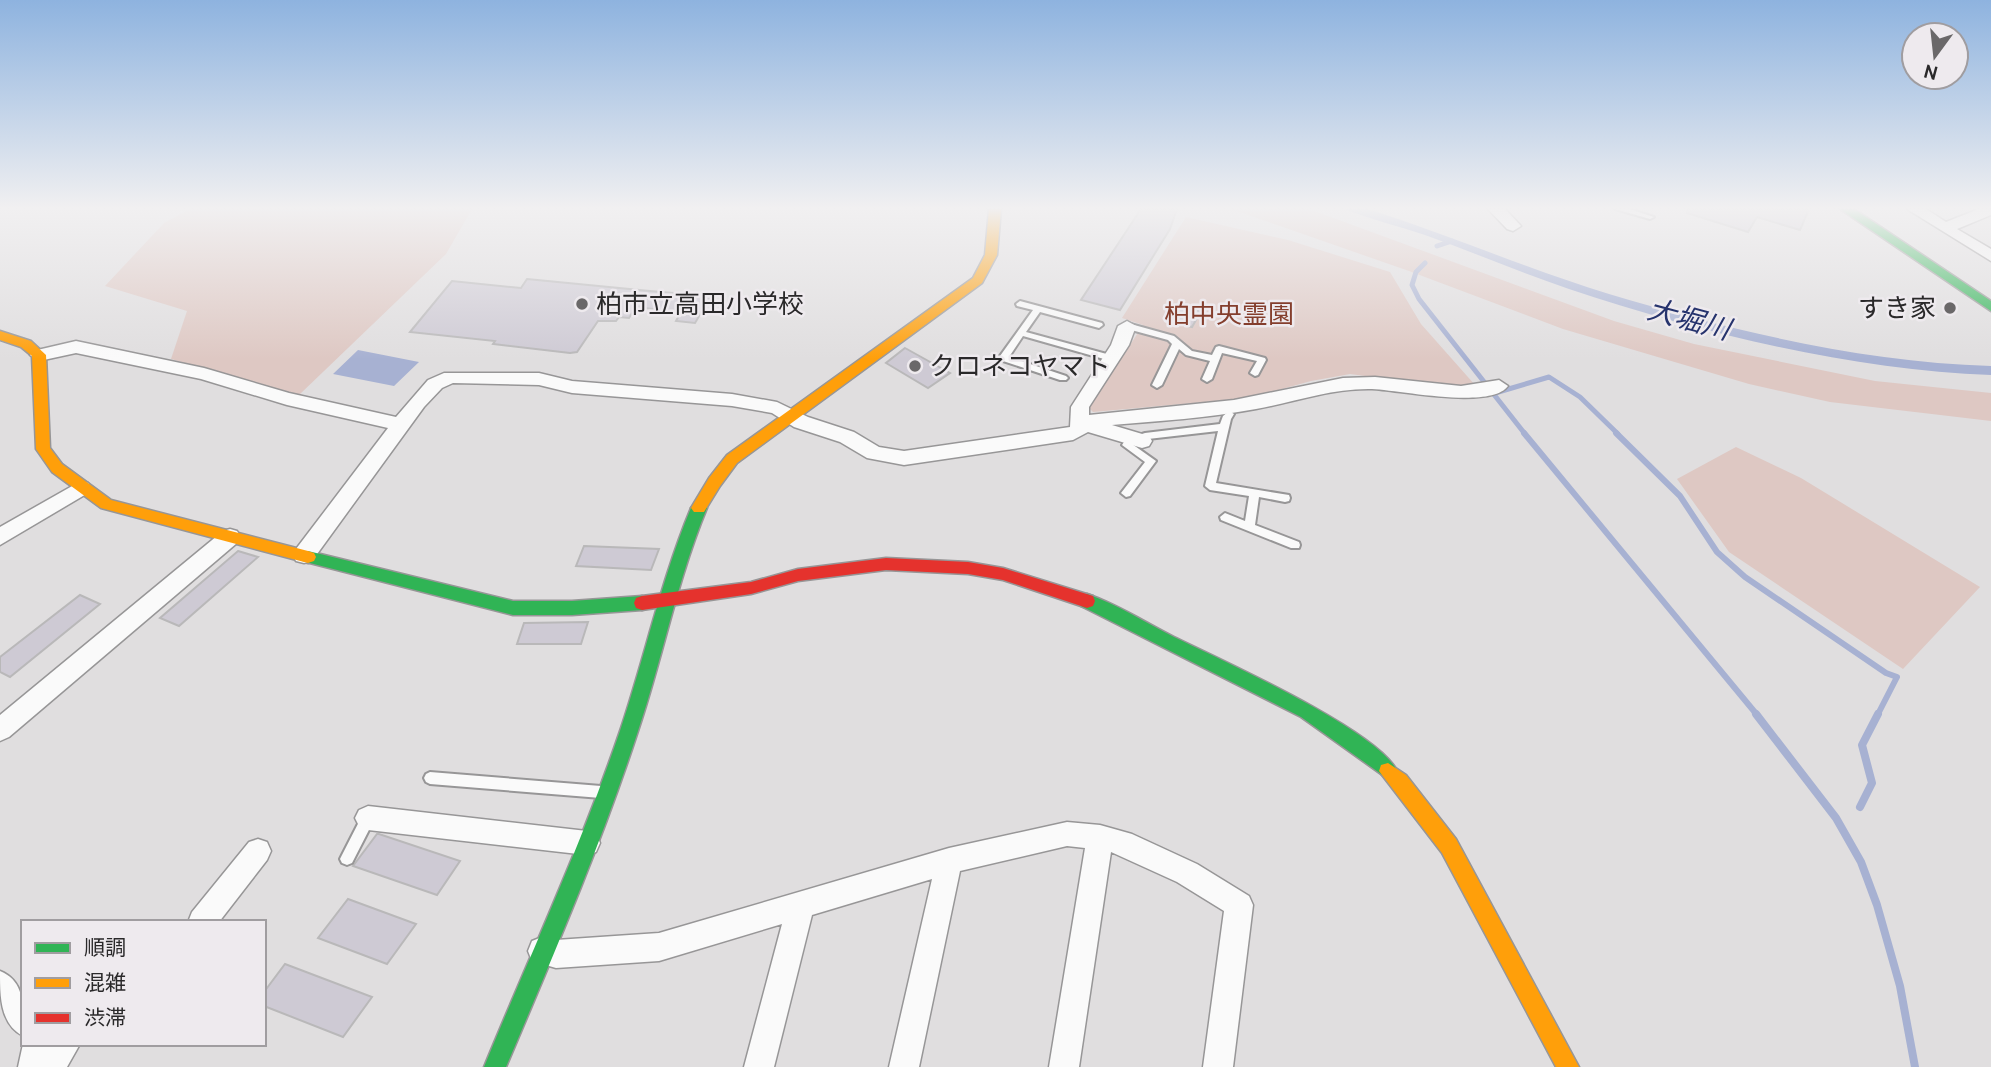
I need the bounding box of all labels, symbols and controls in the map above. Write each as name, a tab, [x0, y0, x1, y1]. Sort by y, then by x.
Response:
north arrow	[1900, 21, 1970, 91]
text: N	[1921, 59, 1940, 85]
place label: 柏市立高田小学校	[596, 288, 804, 320]
water label: 大堀川	[1644, 292, 1737, 347]
place label: すき家	[1858, 292, 1936, 324]
marker: 柏市立高田小学校	[574, 296, 590, 312]
park label: 柏中央霊園	[1164, 298, 1294, 330]
marker: すき家	[1942, 300, 1958, 316]
place label: クロネコヤマト	[929, 350, 1110, 382]
marker: クロネコヤマト	[907, 358, 923, 374]
legend	[21, 920, 266, 1046]
text: 順調	[84, 935, 126, 960]
text: 混雑	[84, 970, 126, 995]
text: 渋滞	[84, 1005, 126, 1030]

